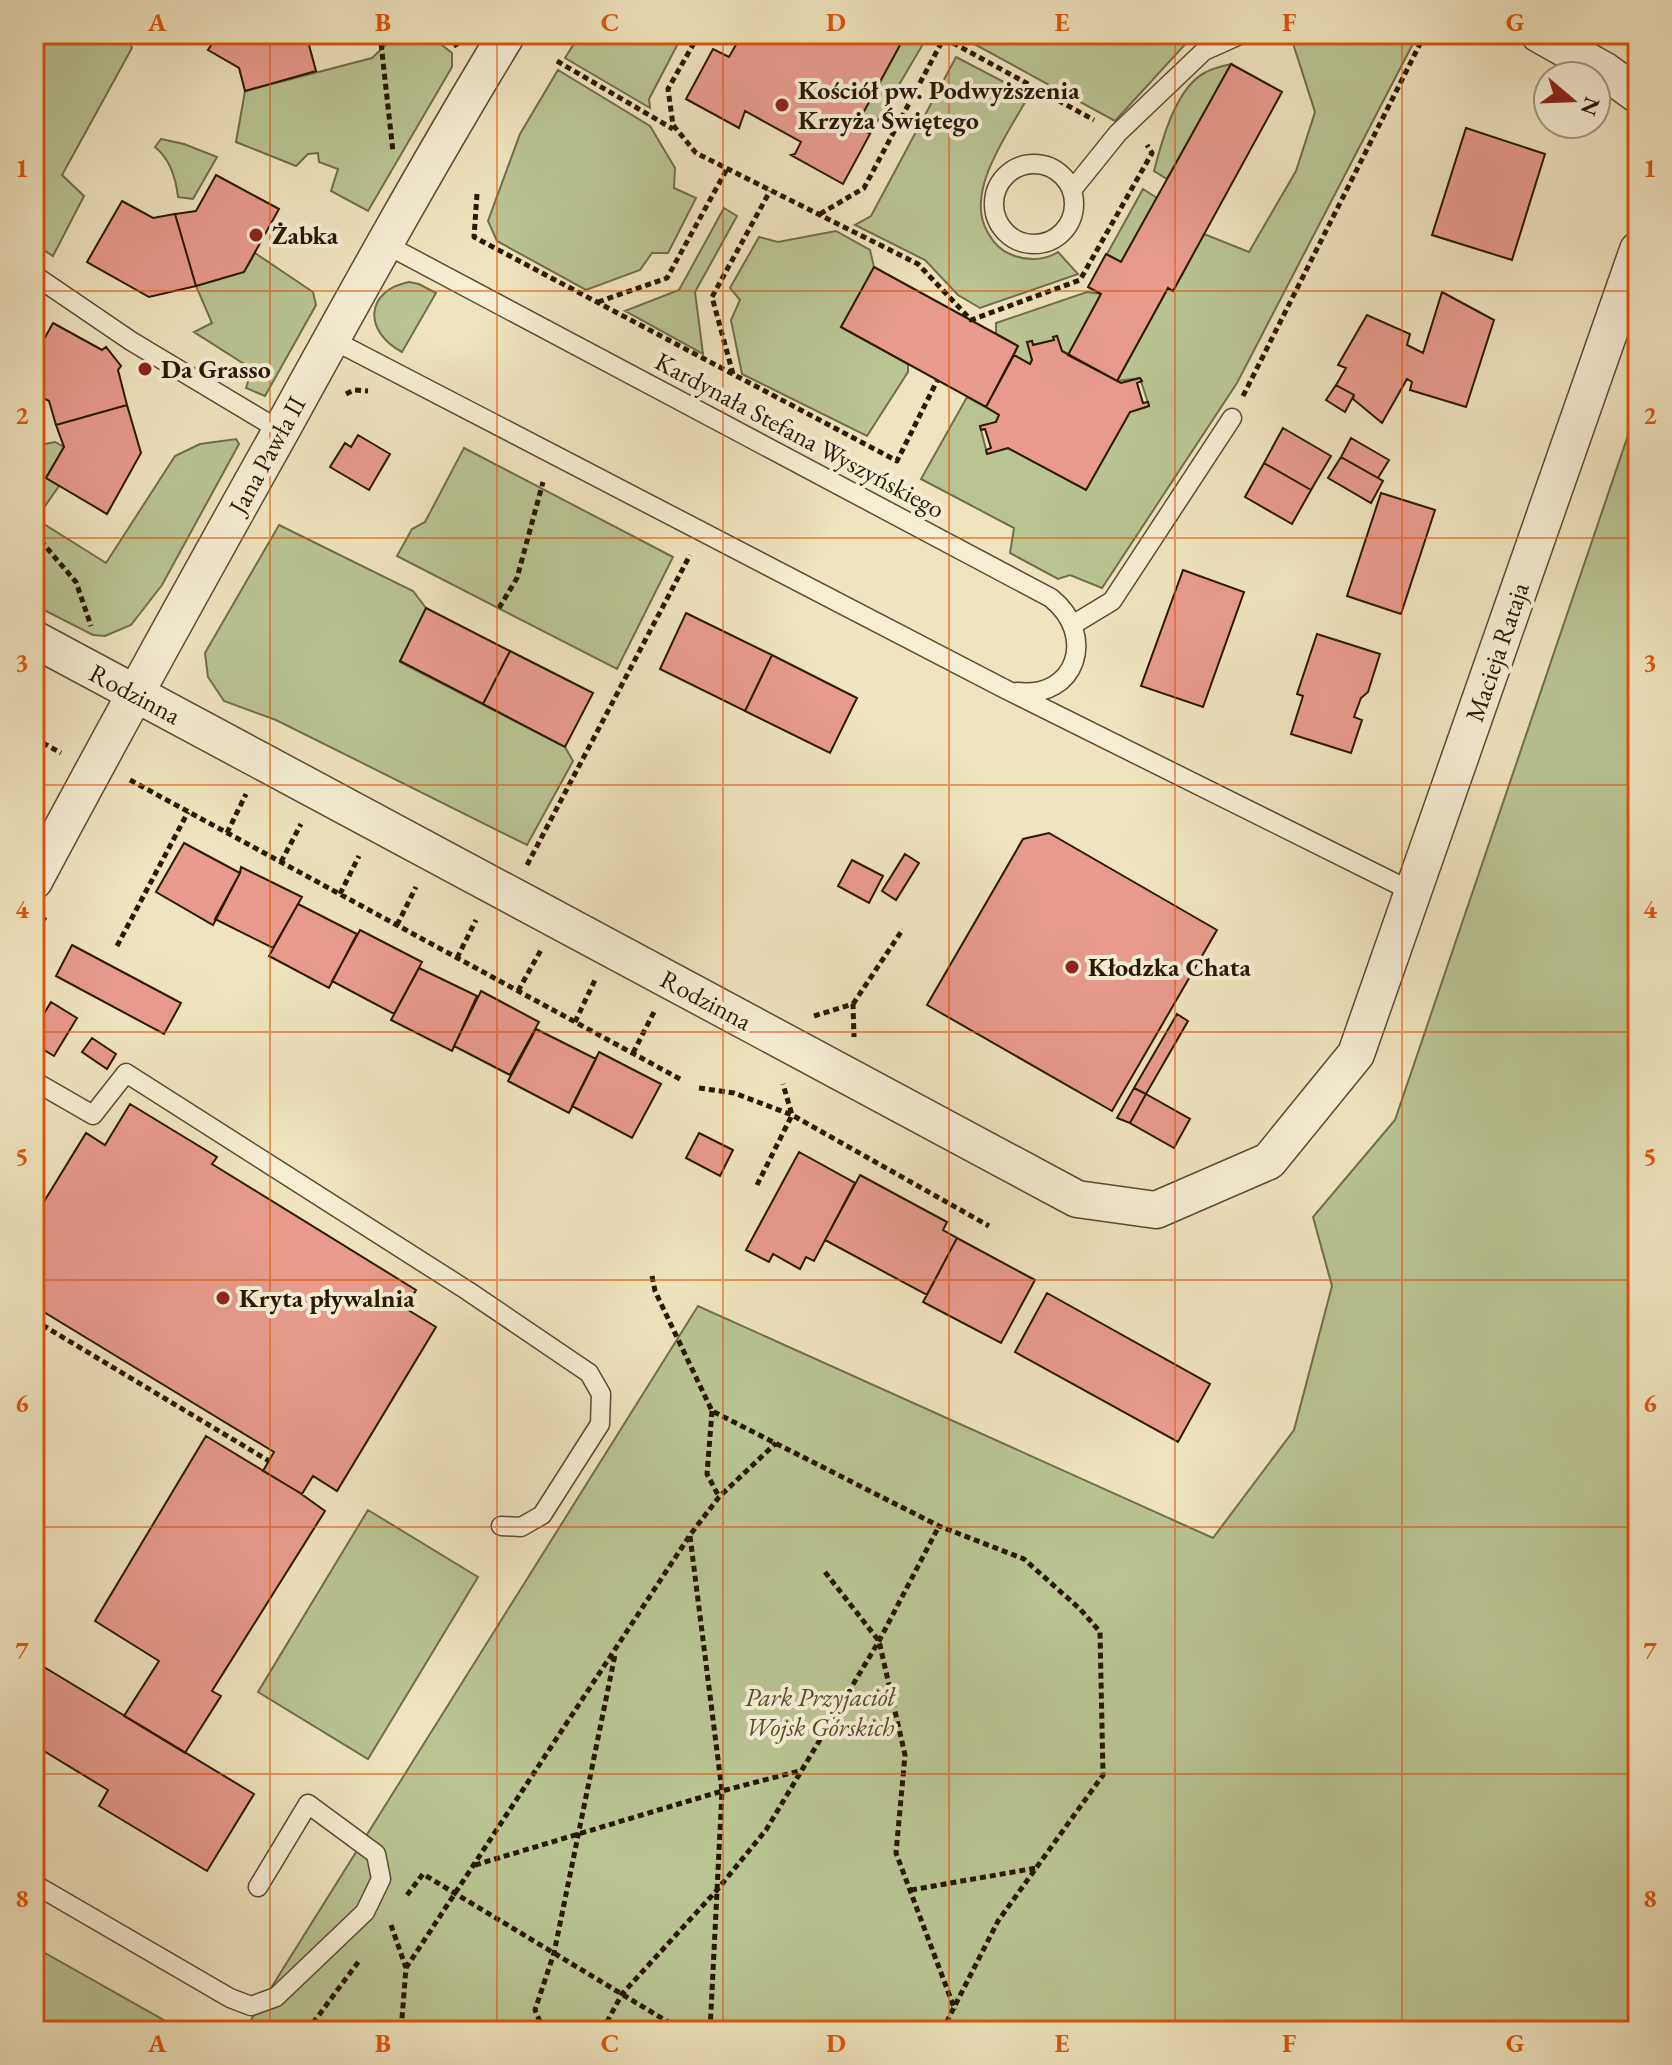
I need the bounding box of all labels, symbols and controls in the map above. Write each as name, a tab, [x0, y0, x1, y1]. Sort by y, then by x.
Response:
text: A	[147, 5, 167, 39]
text: B	[375, 5, 391, 39]
text: C	[601, 5, 619, 39]
text: D	[826, 5, 846, 39]
text: E	[1055, 5, 1070, 39]
text: F	[1282, 5, 1296, 39]
text: G	[1506, 5, 1525, 39]
north arrow	[1532, 60, 1612, 140]
place label: Kościół pw. Podwyższenia Krzyża Świętego	[798, 73, 1080, 137]
text: N	[1574, 93, 1607, 120]
marker: Kościół pw. Podwyższenia Krzyża Świętego	[773, 96, 791, 114]
text: 1	[15, 151, 29, 185]
text: 1	[1643, 151, 1657, 185]
place label: Żabka	[272, 218, 339, 252]
marker: Żabka	[247, 226, 265, 244]
street label: Kardynała Stefana Wyszyńskiego	[649, 344, 951, 526]
place label: Da Grasso	[161, 352, 271, 386]
marker: Da Grasso	[136, 360, 154, 378]
street label: Jana Pawła II	[220, 390, 313, 522]
text: 2	[15, 398, 29, 432]
text: 2	[1643, 398, 1657, 432]
street label: Macieja Rataja	[1457, 577, 1537, 726]
text: 3	[15, 645, 29, 679]
text: 3	[1643, 645, 1657, 679]
street label: Rodzinna	[83, 656, 187, 732]
text: 4	[15, 892, 29, 926]
text: 4	[1643, 892, 1657, 926]
place label: Kłodzka Chata	[1088, 950, 1252, 984]
marker: Kłodzka Chata	[1063, 958, 1081, 976]
street label: Rodzinna	[654, 962, 758, 1038]
text: 5	[15, 1139, 29, 1173]
text: 5	[1643, 1139, 1657, 1173]
place label: Kryta pływalnia	[239, 1281, 415, 1315]
marker: Kryta pływalnia	[214, 1289, 232, 1307]
text: 6	[15, 1386, 29, 1420]
text: 6	[1643, 1386, 1657, 1420]
text: 7	[15, 1633, 29, 1667]
text: 7	[1643, 1633, 1657, 1667]
park label: Park Przyjaciół Wojsk Górskich	[745, 1680, 896, 1744]
text: 8	[15, 1881, 29, 1915]
text: 8	[1643, 1881, 1657, 1915]
text: A	[147, 2026, 167, 2060]
text: B	[375, 2026, 391, 2060]
text: C	[601, 2026, 619, 2060]
text: D	[826, 2026, 846, 2060]
text: E	[1055, 2026, 1070, 2060]
text: F	[1282, 2026, 1296, 2060]
text: G	[1506, 2026, 1525, 2060]

